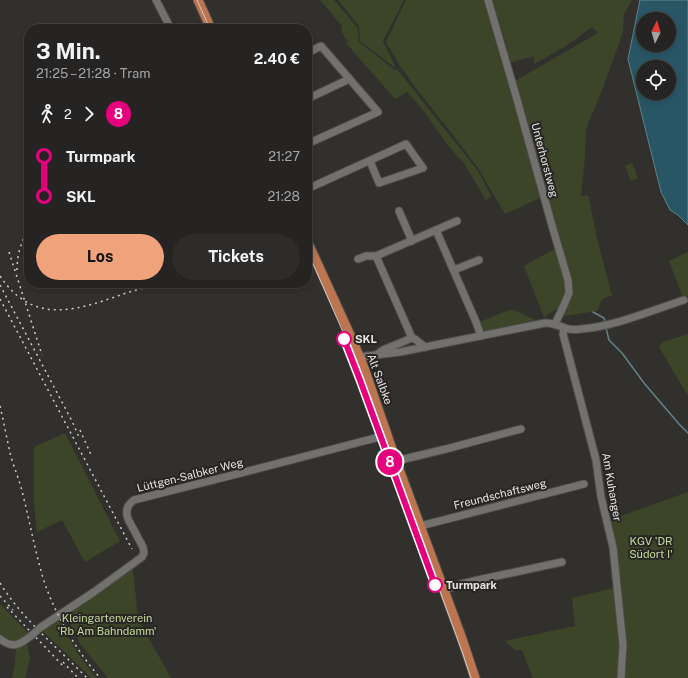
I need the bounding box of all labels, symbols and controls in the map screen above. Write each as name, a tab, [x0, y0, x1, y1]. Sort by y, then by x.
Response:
north arrow	[636, 12, 676, 52]
map controls	[636, 12, 676, 100]
text: 3 Min.	[36, 38, 101, 64]
text: 2.40 €	[254, 50, 300, 67]
button: locate	[636, 60, 676, 100]
text: 21:25 – 21:28 · Tram	[36, 66, 150, 81]
icon: walk	[36, 103, 58, 125]
icon: forward	[78, 103, 100, 125]
text: 8	[114, 106, 123, 122]
text: 2	[64, 107, 72, 122]
street label: Unterhorstweg	[529, 121, 561, 199]
text: Turmpark	[66, 148, 135, 165]
text: 21:27	[268, 149, 300, 164]
text: SKL	[66, 188, 96, 205]
text: 21:28	[268, 189, 300, 204]
button: Los	[36, 234, 164, 280]
button: Tickets	[172, 234, 300, 280]
marker: SKL	[336, 331, 352, 347]
place label: SKL	[355, 333, 377, 345]
street label: Alt Salbke	[365, 352, 395, 406]
line badge: 8	[377, 449, 403, 475]
street label: Am Kuhanger	[600, 452, 624, 522]
text: 8	[385, 454, 395, 470]
street label: Lüttgen-Salbker Weg	[136, 456, 245, 494]
street label: Freundschaftsweg	[452, 477, 548, 511]
park label: KGV 'DR Südort I'	[629, 535, 673, 560]
marker: Turmpark	[427, 577, 443, 593]
place label: Turmpark	[446, 579, 497, 591]
park label: Kleingartenverein 'Rb Am Bahndamm'	[57, 612, 157, 637]

